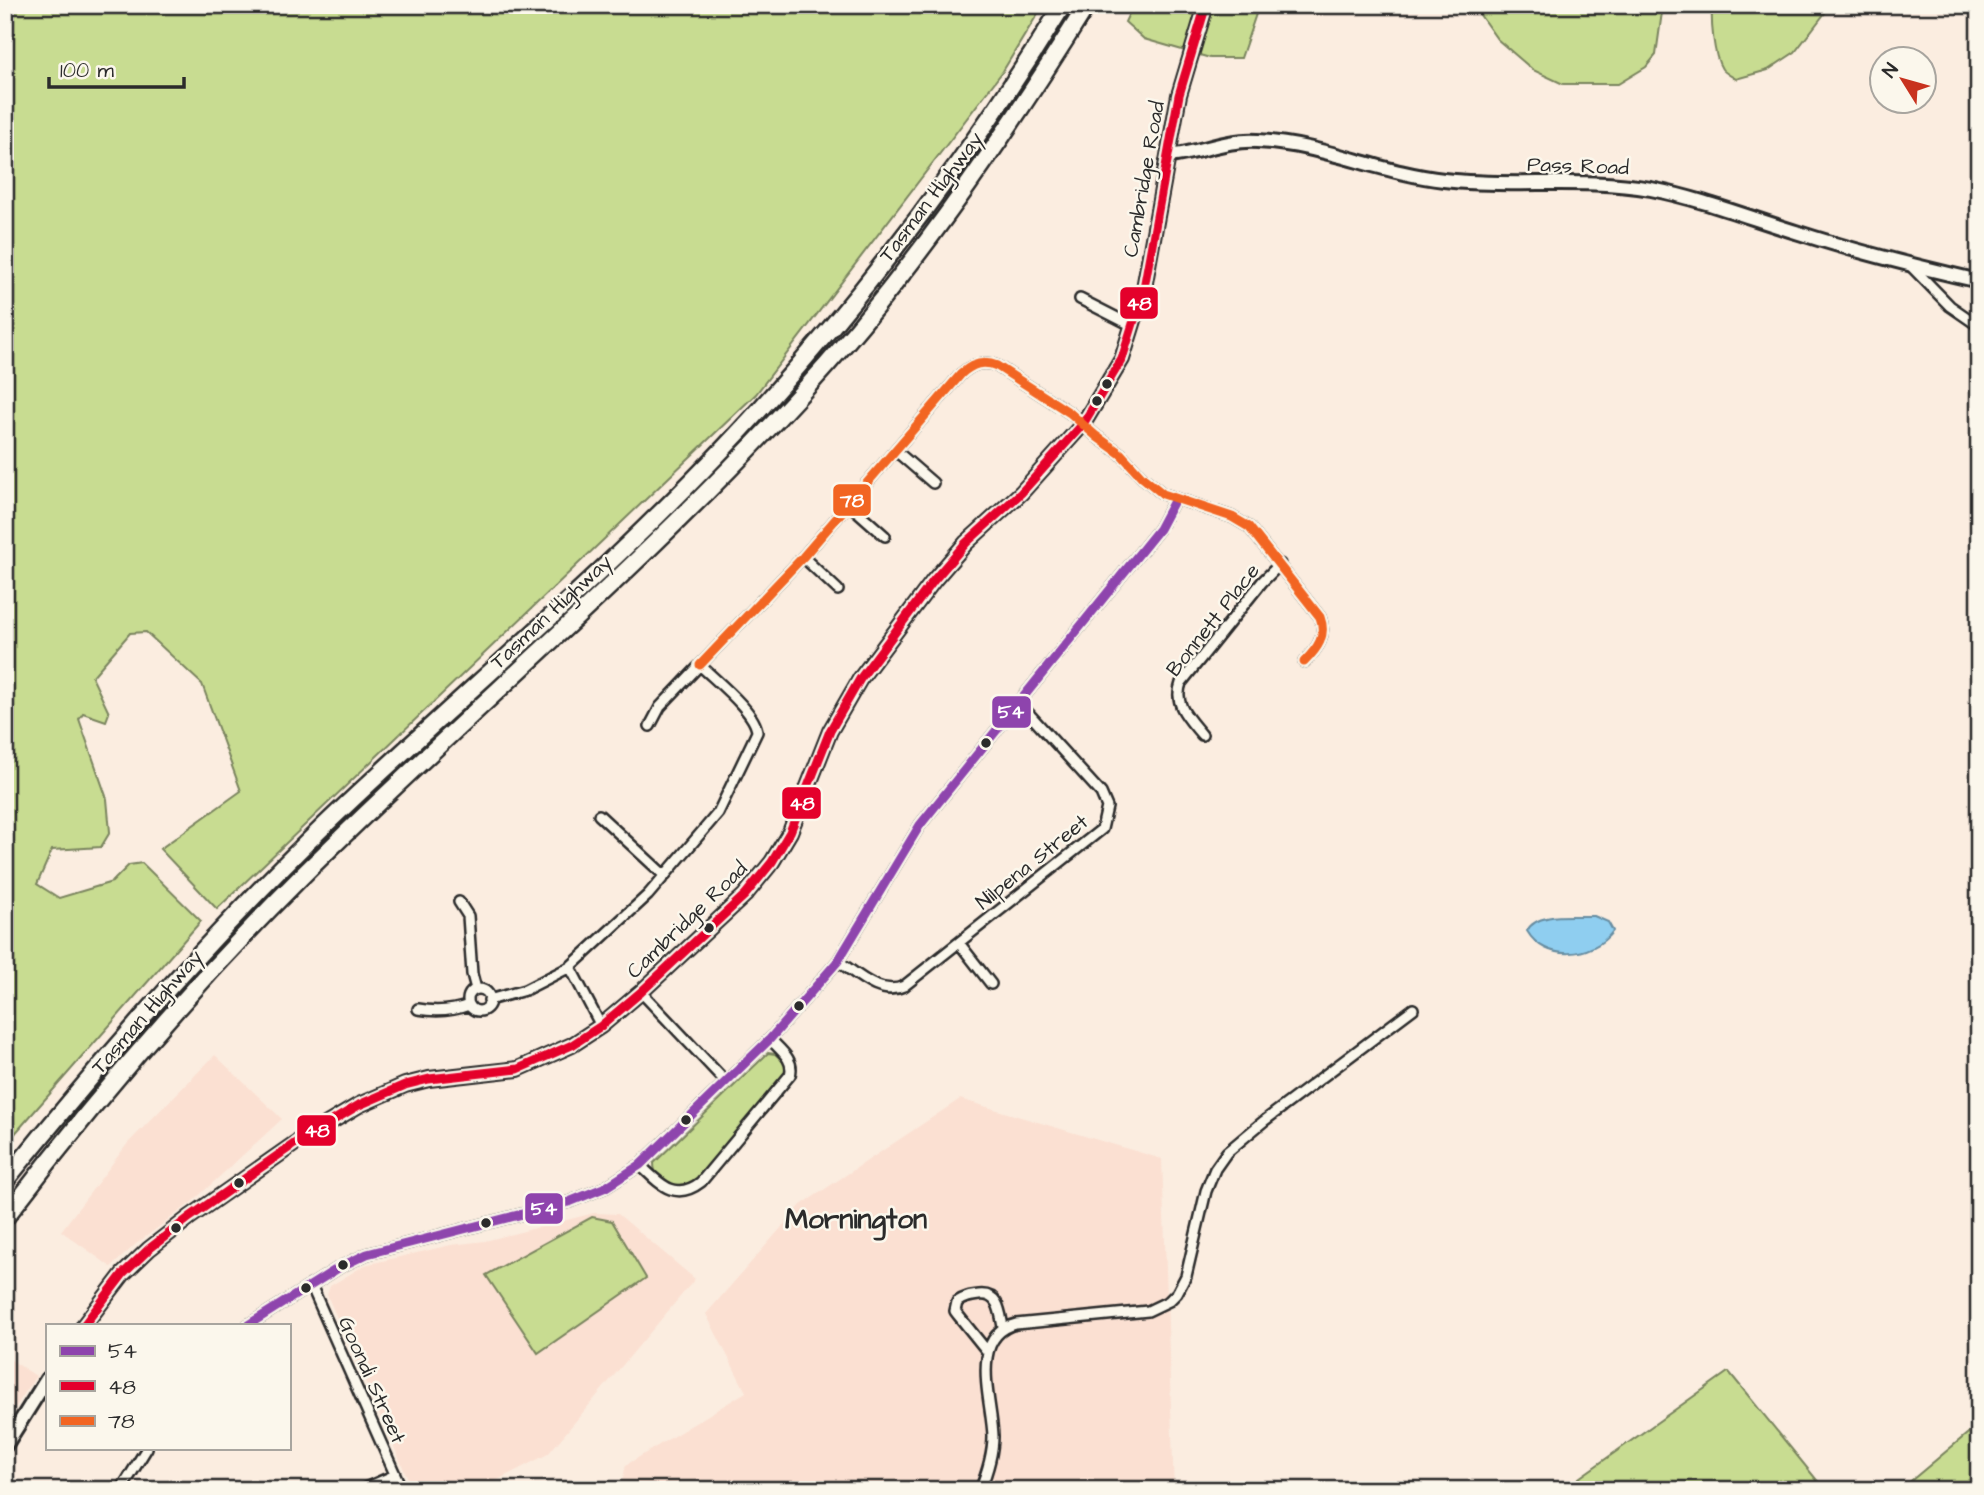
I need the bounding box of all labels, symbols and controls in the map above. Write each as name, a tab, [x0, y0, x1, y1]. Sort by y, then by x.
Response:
scale bar	[49, 46, 184, 90]
north arrow	[1868, 46, 1938, 116]
text: 100 m	[60, 56, 115, 85]
text: N	[1876, 58, 1905, 84]
street label: Cambridge Road	[1116, 98, 1174, 260]
street label: Tasman Highway	[872, 125, 992, 269]
street label: Pass Road	[1527, 150, 1630, 182]
line badge: 48	[1119, 286, 1159, 320]
text: 48	[1126, 291, 1152, 318]
unlabelled marker	[1100, 377, 1114, 391]
unlabelled marker	[1090, 394, 1104, 408]
line badge: 78	[832, 483, 872, 517]
text: 78	[839, 488, 865, 515]
street label: Tasman Highway	[484, 548, 620, 677]
street label: Bonnett Place	[1160, 557, 1266, 683]
line badge: 54	[991, 695, 1032, 729]
text: 54	[998, 699, 1024, 726]
unlabelled marker	[979, 736, 993, 750]
line badge: 48	[781, 786, 822, 820]
text: 48	[789, 791, 815, 818]
street label: Nilpena Street	[970, 807, 1095, 917]
street label: Cambridge Road	[620, 855, 755, 987]
unlabelled marker	[702, 921, 716, 935]
street label: Tasman Highway	[85, 943, 211, 1082]
unlabelled marker	[792, 999, 806, 1013]
unlabelled marker	[679, 1113, 693, 1127]
line badge: 48	[296, 1114, 337, 1147]
text: 48	[304, 1118, 330, 1145]
unlabelled marker	[232, 1176, 246, 1190]
line badge: 54	[524, 1192, 564, 1225]
text: 54	[531, 1196, 557, 1223]
district label: Mornington	[785, 1200, 927, 1241]
unlabelled marker	[479, 1216, 493, 1230]
unlabelled marker	[169, 1221, 183, 1235]
unlabelled marker	[336, 1258, 350, 1272]
unlabelled marker	[299, 1281, 313, 1295]
street label: Goondi Street	[331, 1312, 413, 1448]
legend	[46, 1324, 290, 1450]
text: 54	[108, 1337, 137, 1366]
text: 48	[108, 1373, 136, 1402]
text: 78	[108, 1407, 135, 1436]

